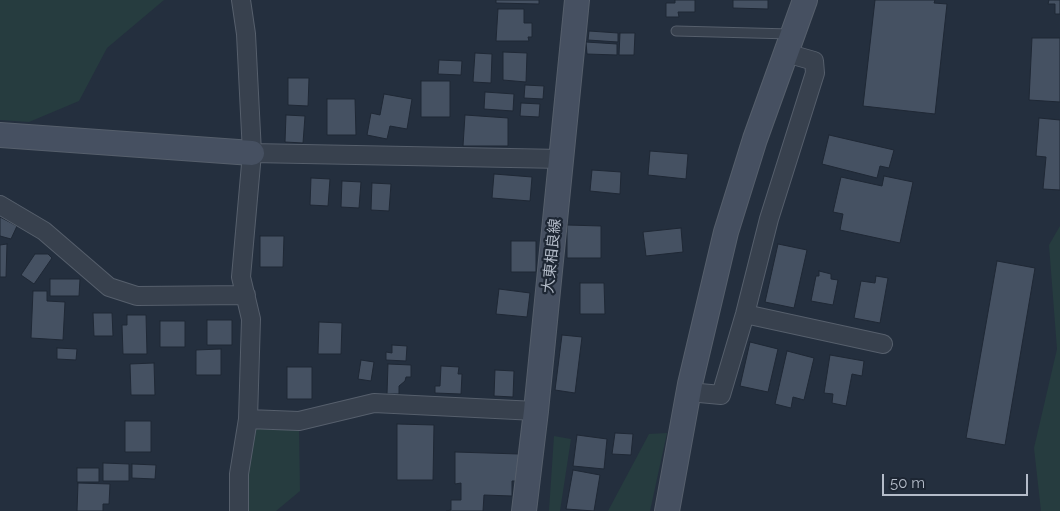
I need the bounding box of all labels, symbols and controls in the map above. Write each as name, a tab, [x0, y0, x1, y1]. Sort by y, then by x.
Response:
street label: 大東相良線	[539, 218, 565, 294]
scale bar	[885, 464, 1031, 496]
text: 50 m	[890, 474, 925, 492]

